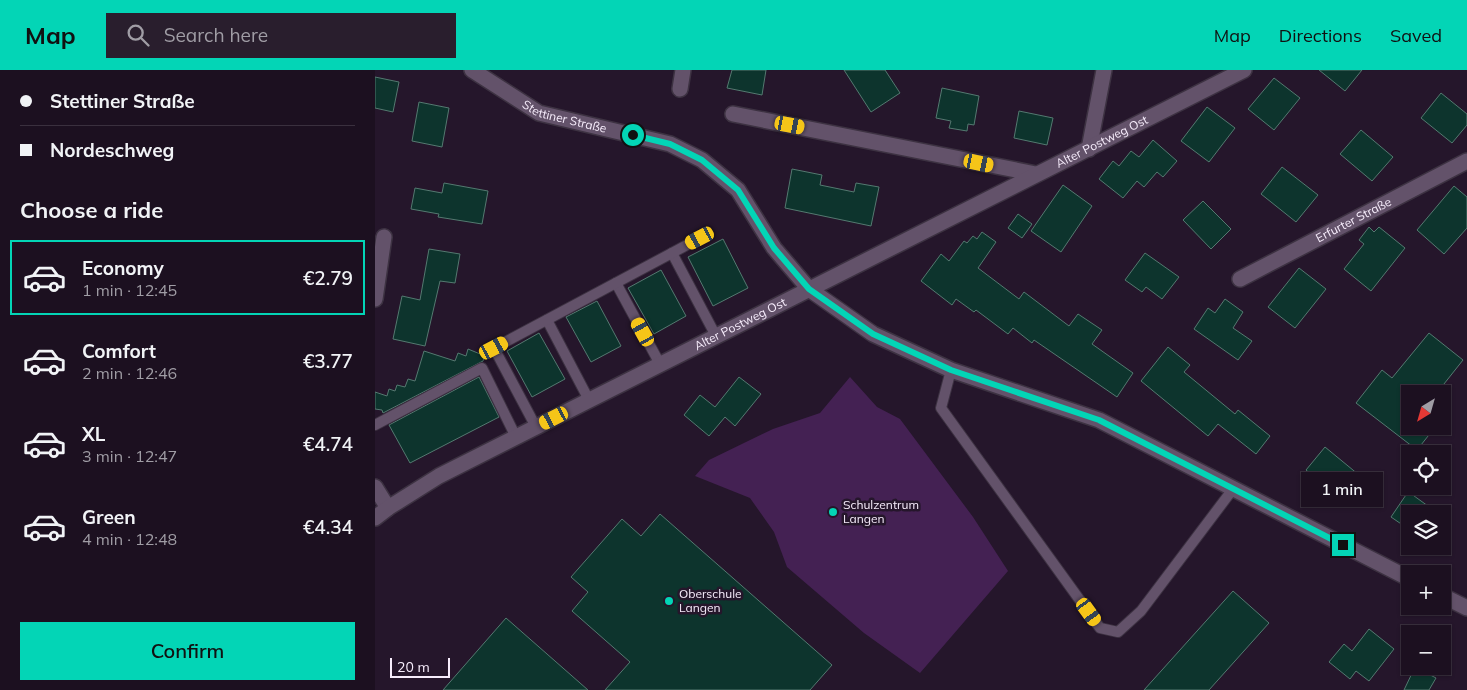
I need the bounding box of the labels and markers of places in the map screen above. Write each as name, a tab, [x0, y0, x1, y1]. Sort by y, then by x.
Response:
place label: Schulzentrum Langen	[843, 497, 919, 526]
marker: Schulzentrum Langen	[827, 506, 839, 518]
place label: Oberschule Langen	[679, 586, 742, 615]
marker: Oberschule Langen	[663, 595, 675, 607]

